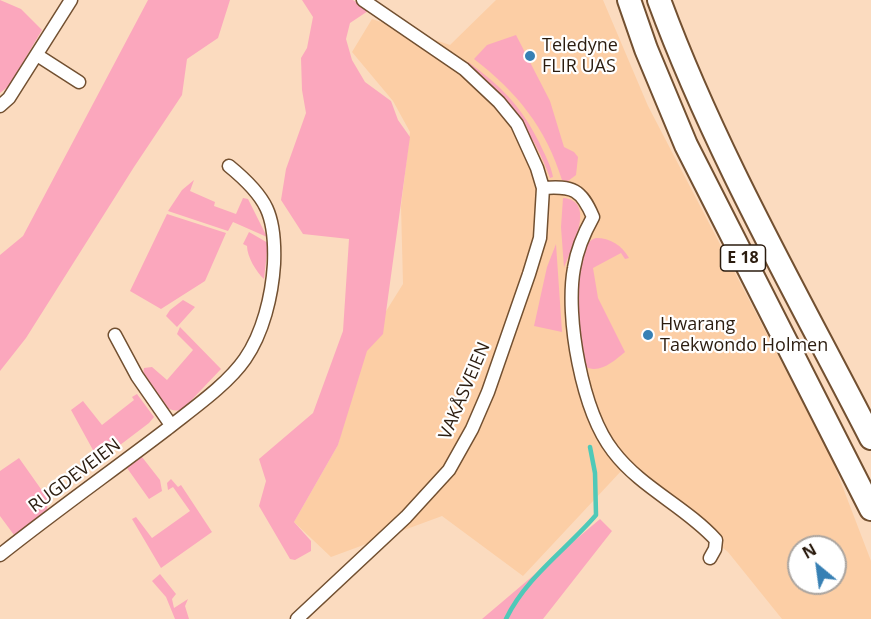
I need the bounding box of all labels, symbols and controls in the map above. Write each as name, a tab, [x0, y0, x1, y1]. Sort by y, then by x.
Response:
place label: Teledyne FLIR UAS	[542, 35, 618, 78]
marker: Teledyne FLIR UAS	[523, 49, 537, 63]
road number: E 18	[720, 245, 766, 271]
place label: Hwarang Taekwondo Holmen	[660, 314, 828, 356]
marker: Hwarang Taekwondo Holmen	[641, 328, 655, 342]
street label: VAKÅSVEIEN	[435, 339, 495, 443]
street label: RUGDEVEIEN	[25, 434, 125, 518]
north arrow	[787, 535, 847, 595]
text: N	[798, 538, 820, 564]

